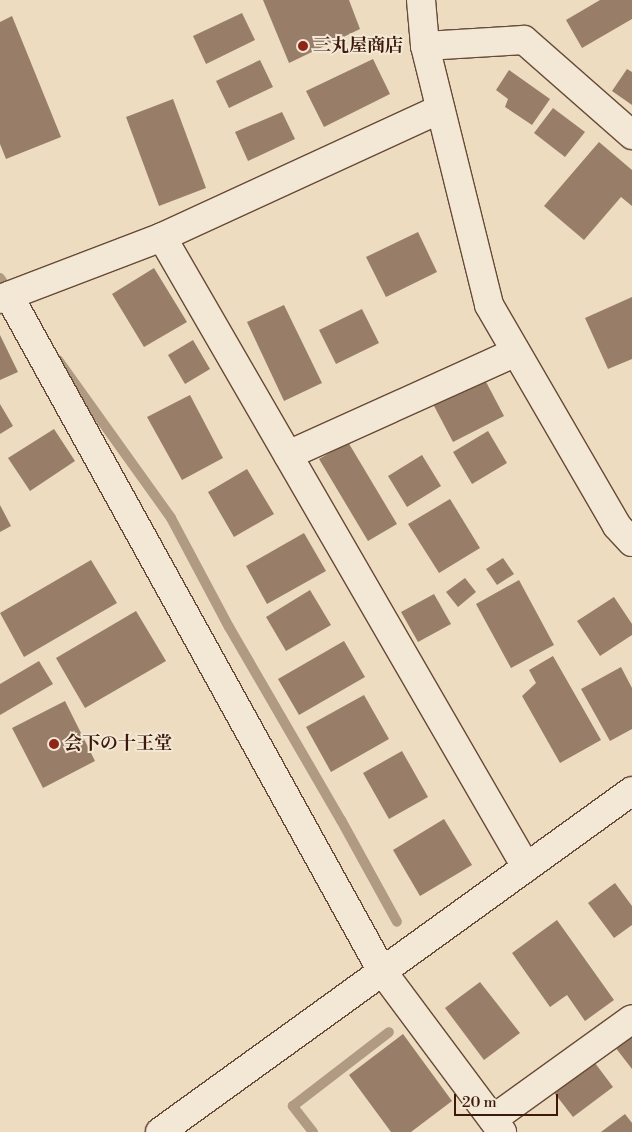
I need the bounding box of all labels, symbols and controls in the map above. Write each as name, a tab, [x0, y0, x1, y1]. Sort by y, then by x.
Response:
place label: 三丸屋商店	[313, 35, 403, 57]
marker: 三丸屋商店	[297, 40, 309, 52]
place label: 会下の十王堂	[64, 733, 172, 755]
marker: 会下の十王堂	[48, 738, 60, 750]
scale bar	[457, 1084, 561, 1116]
text: 20 m	[462, 1093, 497, 1112]

